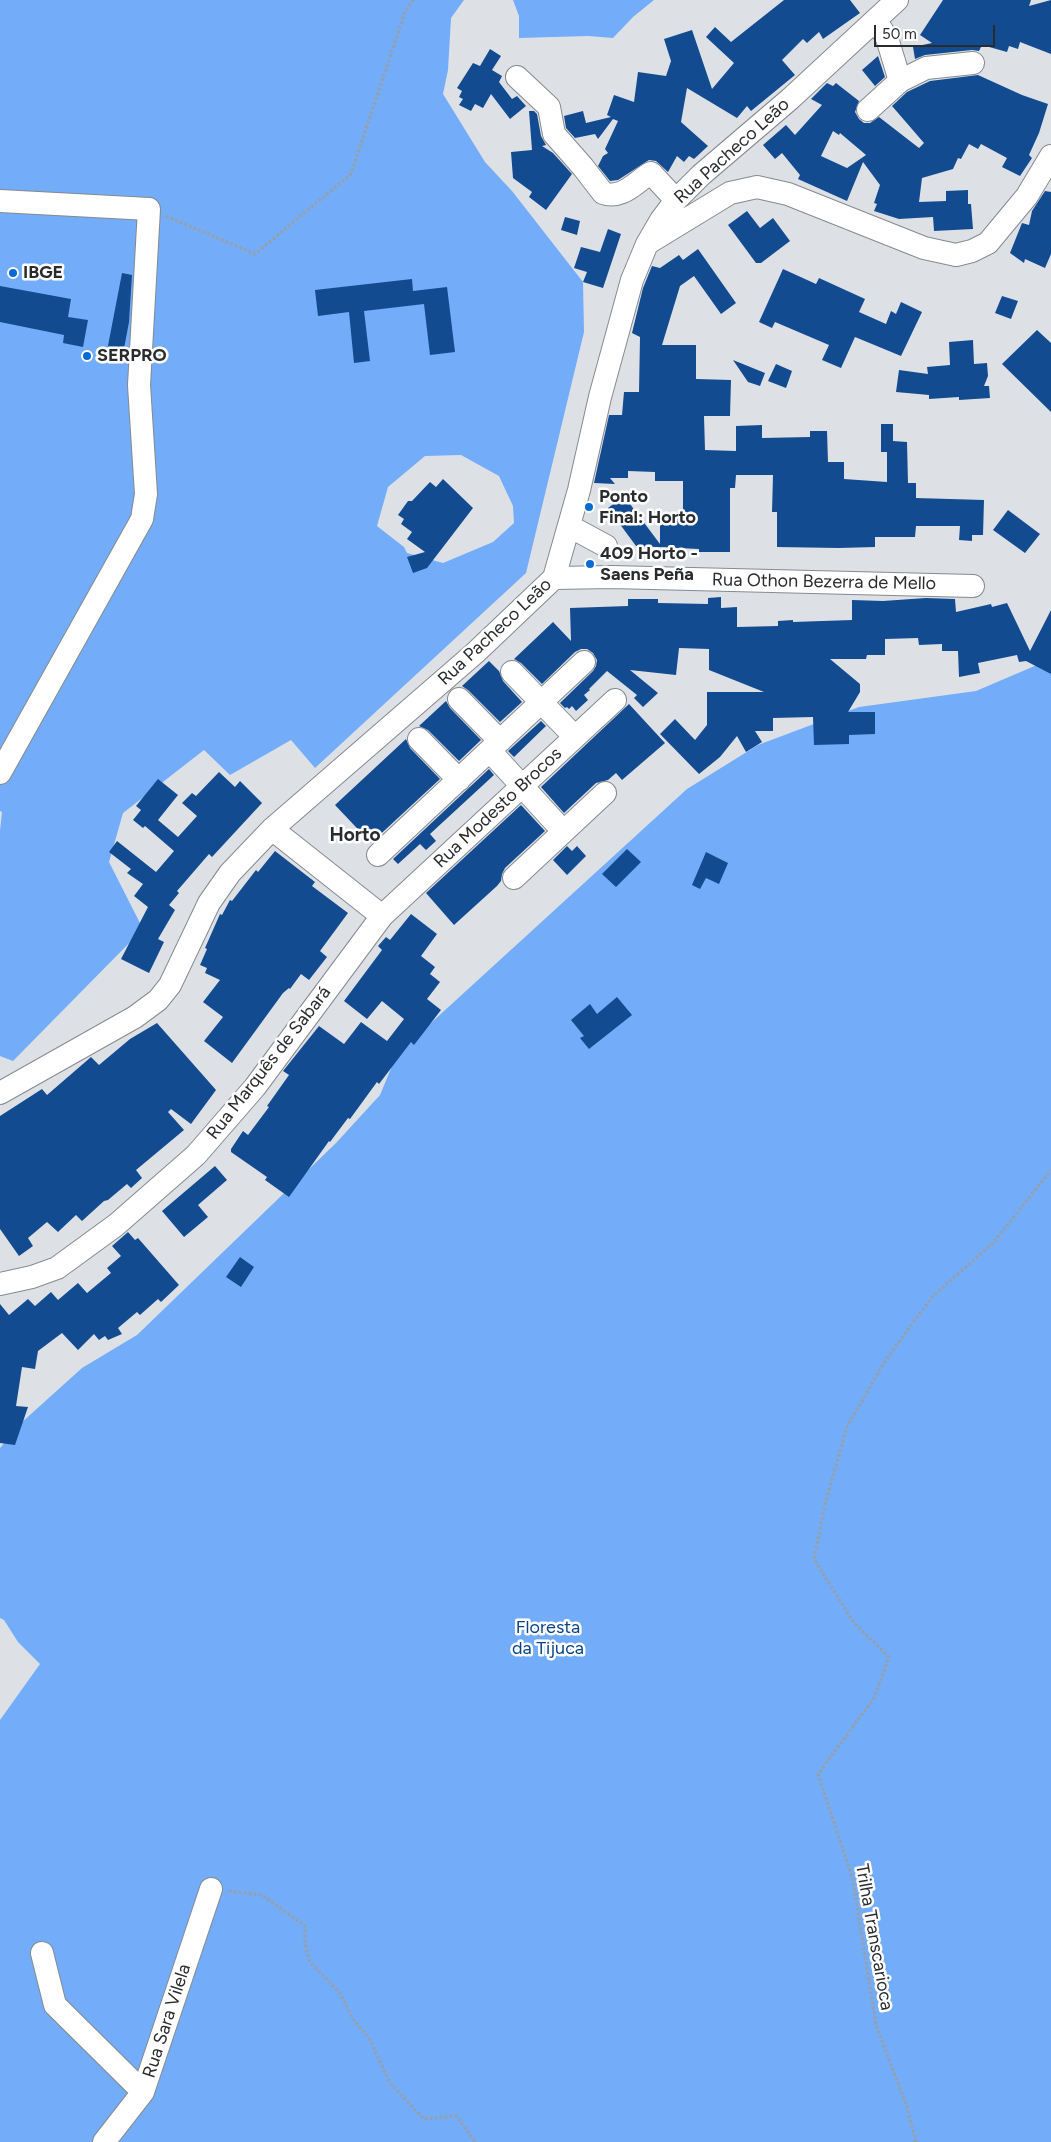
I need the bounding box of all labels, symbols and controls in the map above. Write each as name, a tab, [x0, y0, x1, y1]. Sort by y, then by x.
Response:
scale bar	[876, 15, 997, 47]
text: 50 m	[882, 25, 917, 43]
street label: Rua Pacheco Leão	[670, 94, 794, 208]
place label: IBGE	[23, 262, 63, 284]
marker: IBGE	[7, 267, 19, 279]
place label: SERPRO	[97, 345, 167, 367]
marker: SERPRO	[81, 350, 93, 362]
place label: Ponto Final: Horto	[599, 486, 696, 528]
marker: Ponto Final: Horto	[583, 501, 595, 513]
place label: 409 Horto - Saens Peña	[600, 543, 698, 586]
marker: 409 Horto - Saens Peña	[584, 558, 596, 570]
street label: Rua Othon Bezerra de Mello	[712, 569, 936, 595]
street label: Rua Pacheco Leão	[434, 574, 556, 690]
street label: Rua Modesto Brocos	[430, 743, 566, 873]
district label: Horto	[330, 824, 380, 846]
street label: Rua Marquês de Sabará	[202, 982, 336, 1144]
park label: Floresta da Tijuca	[512, 1617, 584, 1660]
street label: Trilha Transcarioca	[850, 1862, 898, 2012]
street label: Rua Sara Vilela	[138, 1961, 196, 2081]

